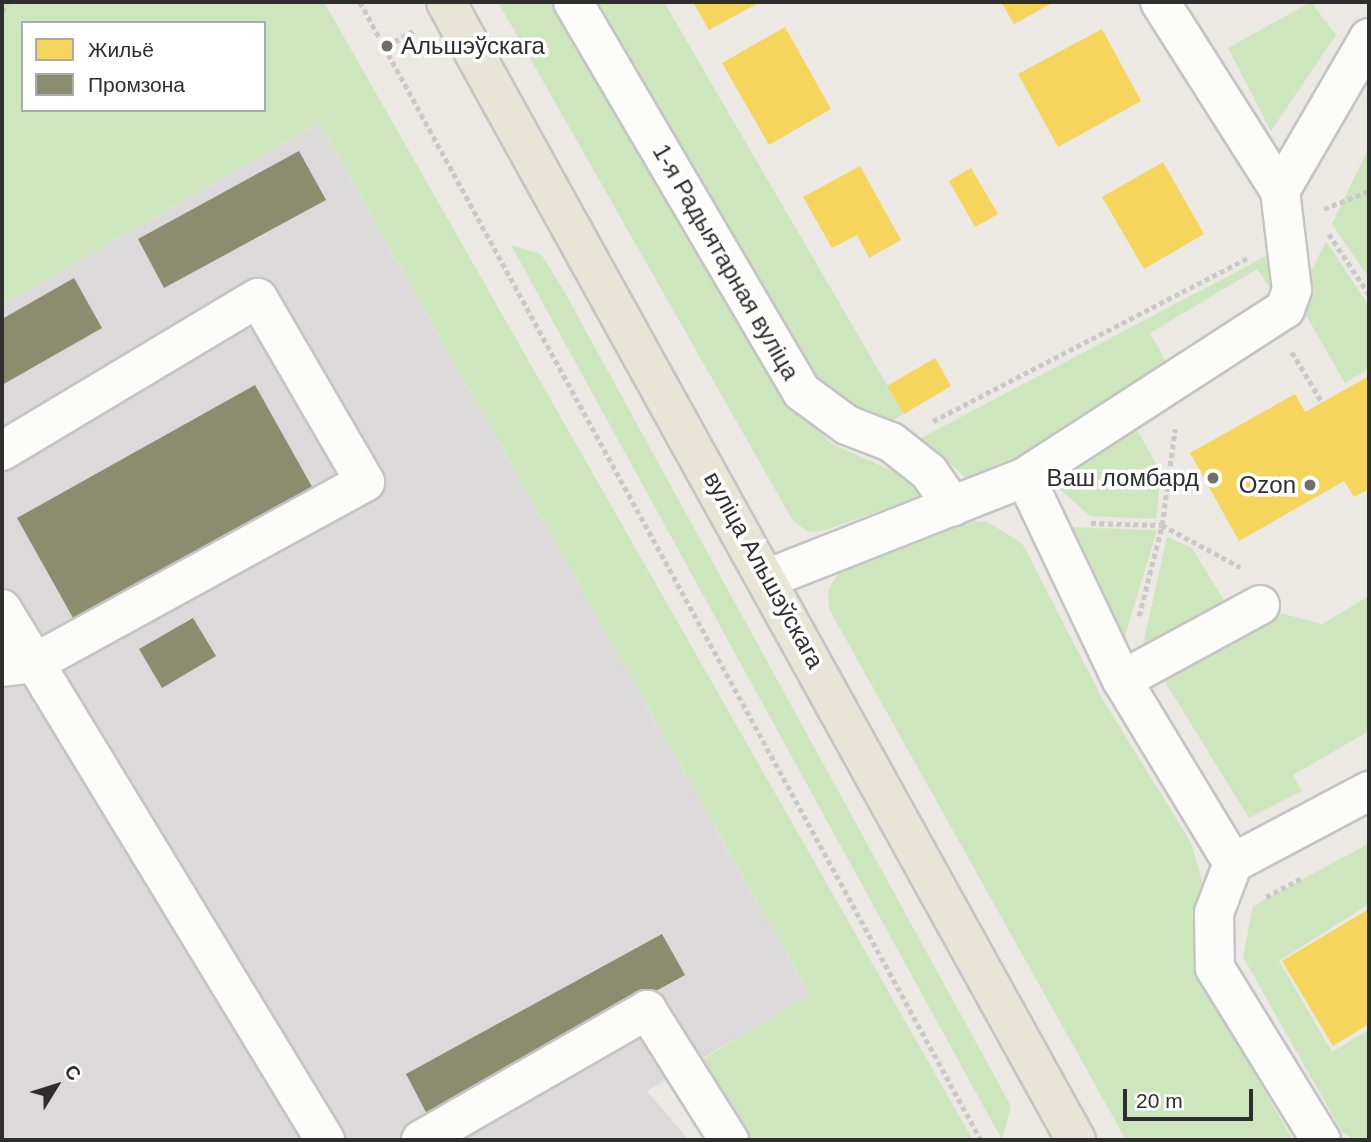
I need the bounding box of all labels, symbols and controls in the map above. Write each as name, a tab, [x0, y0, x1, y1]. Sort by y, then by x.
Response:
legend	[21, 21, 266, 112]
place label: Альшэўскага	[401, 32, 545, 60]
text: Жильё	[88, 38, 154, 61]
marker: Альшэўскага	[379, 38, 395, 54]
text: Промзона	[88, 73, 185, 96]
street label: 1-я Радыятарная вуліца	[647, 139, 805, 385]
place label: Ваш ломбард	[1047, 464, 1199, 492]
street label: вуліца Альшэўскага	[698, 466, 830, 674]
marker: Ваш ломбард	[1205, 470, 1221, 486]
place label: Ozon	[1239, 471, 1296, 499]
marker: Ozon	[1302, 477, 1318, 493]
north arrow	[21, 1051, 91, 1121]
text: С	[60, 1061, 85, 1085]
scale bar	[1126, 1076, 1256, 1120]
text: 20 m	[1136, 1089, 1183, 1112]

